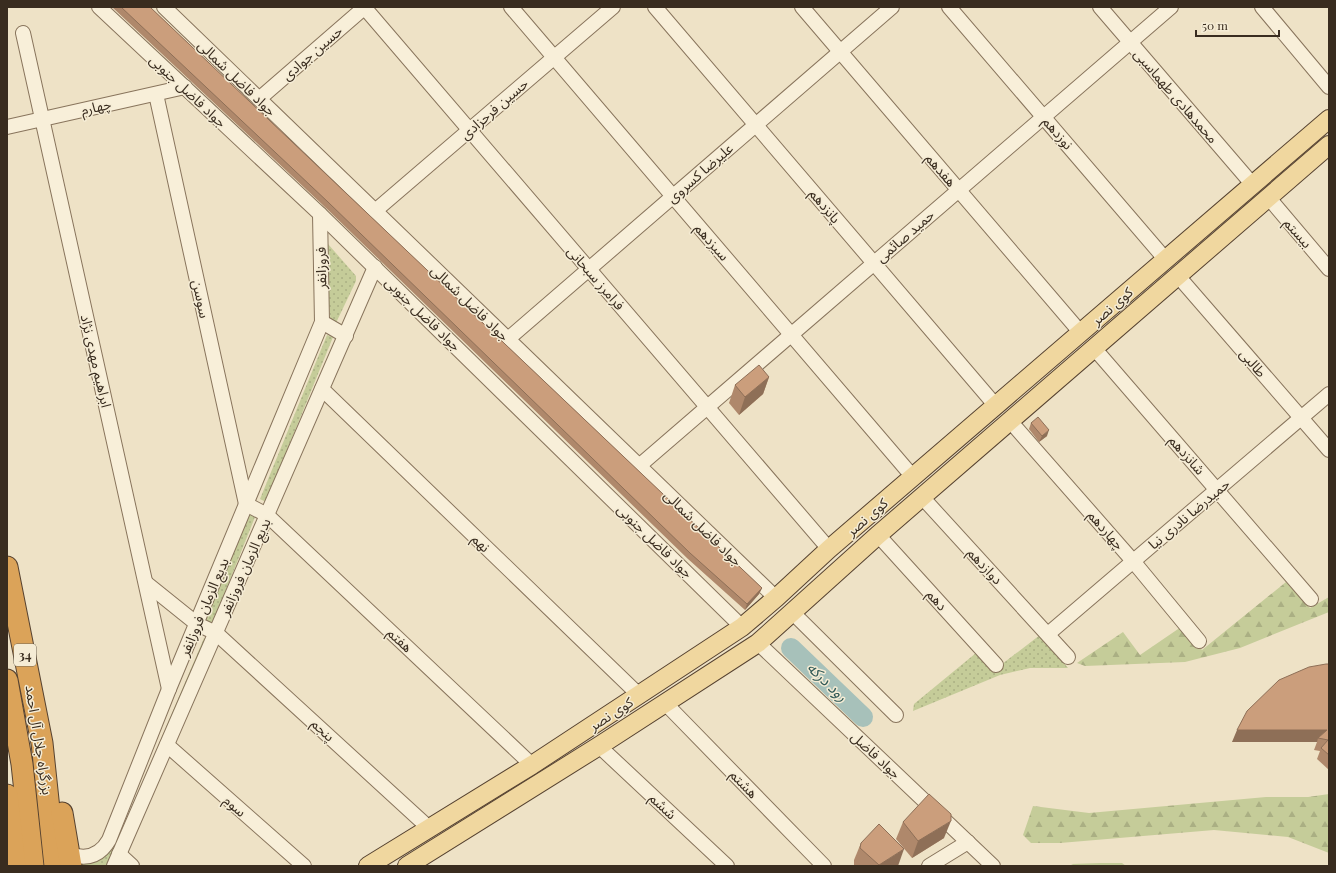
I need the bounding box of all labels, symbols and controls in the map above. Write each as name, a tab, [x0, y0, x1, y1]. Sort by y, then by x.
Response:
scale bar	[1196, 12, 1279, 38]
text: 50 m	[1202, 17, 1228, 33]
street label: حسین جوادی	[277, 21, 346, 84]
street label: جواد فاضل شمالی	[194, 35, 281, 120]
street label: محمدهادی طهماسبی	[1130, 44, 1223, 147]
street label: جواد فاضل جنوبی	[146, 50, 231, 131]
street label: حسین فرحزادی	[456, 74, 532, 143]
street label: چهارم	[79, 94, 113, 121]
street label: نوزدهم	[1037, 112, 1078, 155]
street label: علیرضا کسروی	[663, 139, 737, 207]
street label: هفدهم	[920, 149, 961, 192]
street label: پانزدهم	[804, 184, 845, 228]
street label: حمید صائمی	[872, 205, 938, 266]
street label: بیستم	[1279, 214, 1317, 253]
street label: سیزدهم	[689, 219, 734, 266]
street label: فرامرز سبحانی	[563, 242, 630, 314]
street label: فروزانفر	[311, 247, 330, 290]
street label: جواد فاضل شمالی	[427, 260, 514, 345]
street label: جواد فاضل جنوبی	[381, 273, 465, 355]
street label: سوسن	[188, 278, 215, 320]
street label: کوی نصر	[1086, 282, 1137, 330]
street label: ابراهیم مهدی نژاد	[75, 312, 116, 410]
street label: طالبی	[1236, 344, 1271, 381]
street label: شانزدهم	[1163, 431, 1210, 480]
street label: حمیدرضا نادری نیا	[1144, 474, 1233, 553]
street label: جواد فاضل شمالی	[660, 485, 747, 570]
street label: کوی نصر	[841, 493, 892, 541]
street label: جواد فاضل جنوبی	[613, 500, 697, 582]
street label: چهاردهم	[1082, 506, 1129, 555]
street label: بدیع‌ الزمان فروزانفر	[214, 515, 277, 620]
street label: نهم	[467, 529, 495, 558]
street label: دوازدهم	[962, 543, 1007, 590]
street label: بدیع الزمان فروزانفر	[174, 554, 235, 661]
street label: دهم	[921, 585, 952, 616]
street label: هفتم	[382, 623, 417, 658]
road number: 34	[14, 644, 36, 666]
water label: رود درکه	[803, 657, 853, 706]
street label: بزرگراه جلال آل احمد	[21, 684, 58, 796]
street label: کوی نصر	[584, 692, 637, 735]
street label: پنجم	[306, 714, 339, 747]
street label: جواد فاضل	[847, 727, 905, 783]
street label: هشتم	[725, 765, 763, 804]
street label: ششم	[644, 788, 681, 825]
street label: سوم	[219, 790, 251, 822]

